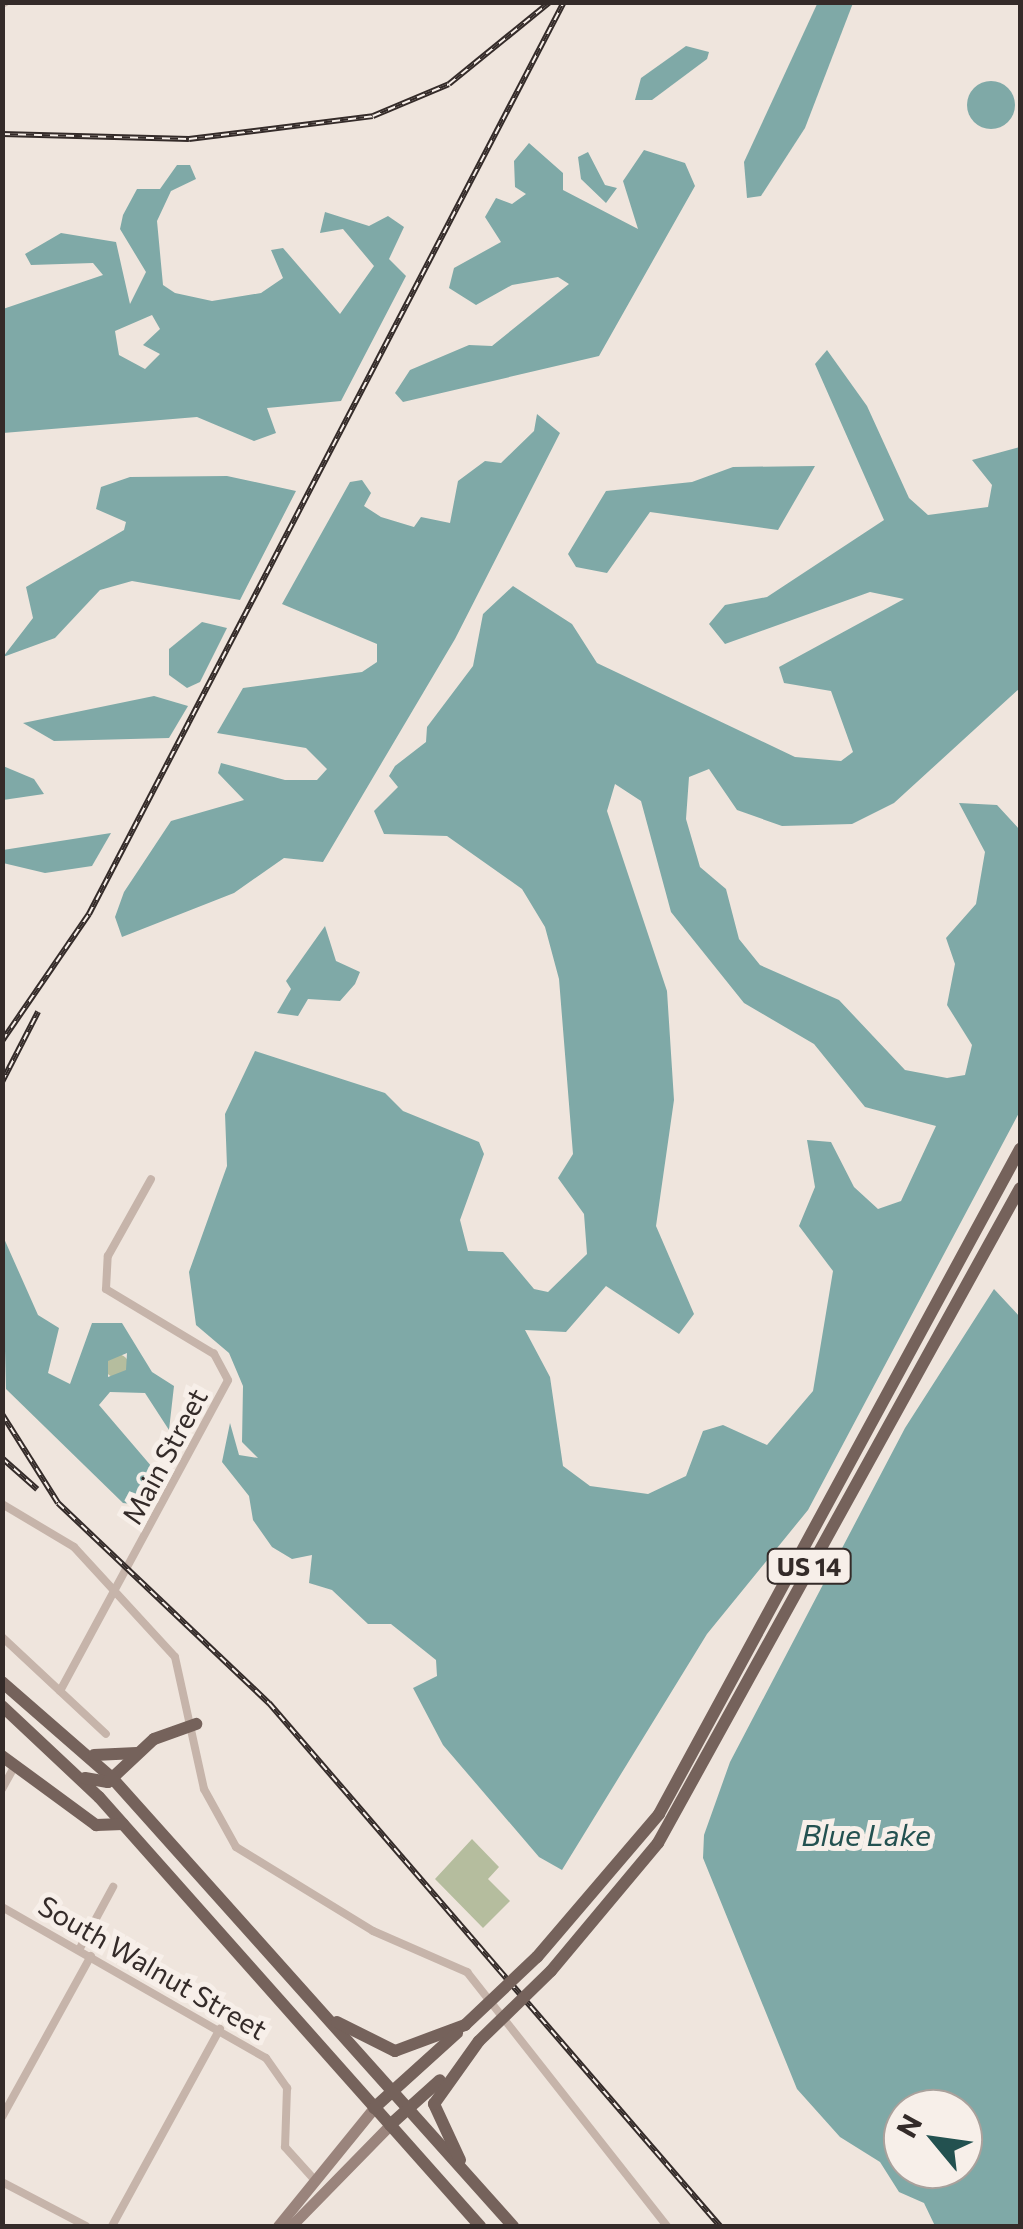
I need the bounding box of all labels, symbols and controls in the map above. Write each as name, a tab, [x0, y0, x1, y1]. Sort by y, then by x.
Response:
street label: Main Street	[114, 1382, 214, 1530]
road number: US 14	[766, 1546, 852, 1586]
water label: Blue Lake	[801, 1816, 931, 1852]
street label: South Walnut Street	[33, 1888, 273, 2046]
north arrow	[883, 2089, 983, 2189]
text: N	[889, 2108, 928, 2143]

